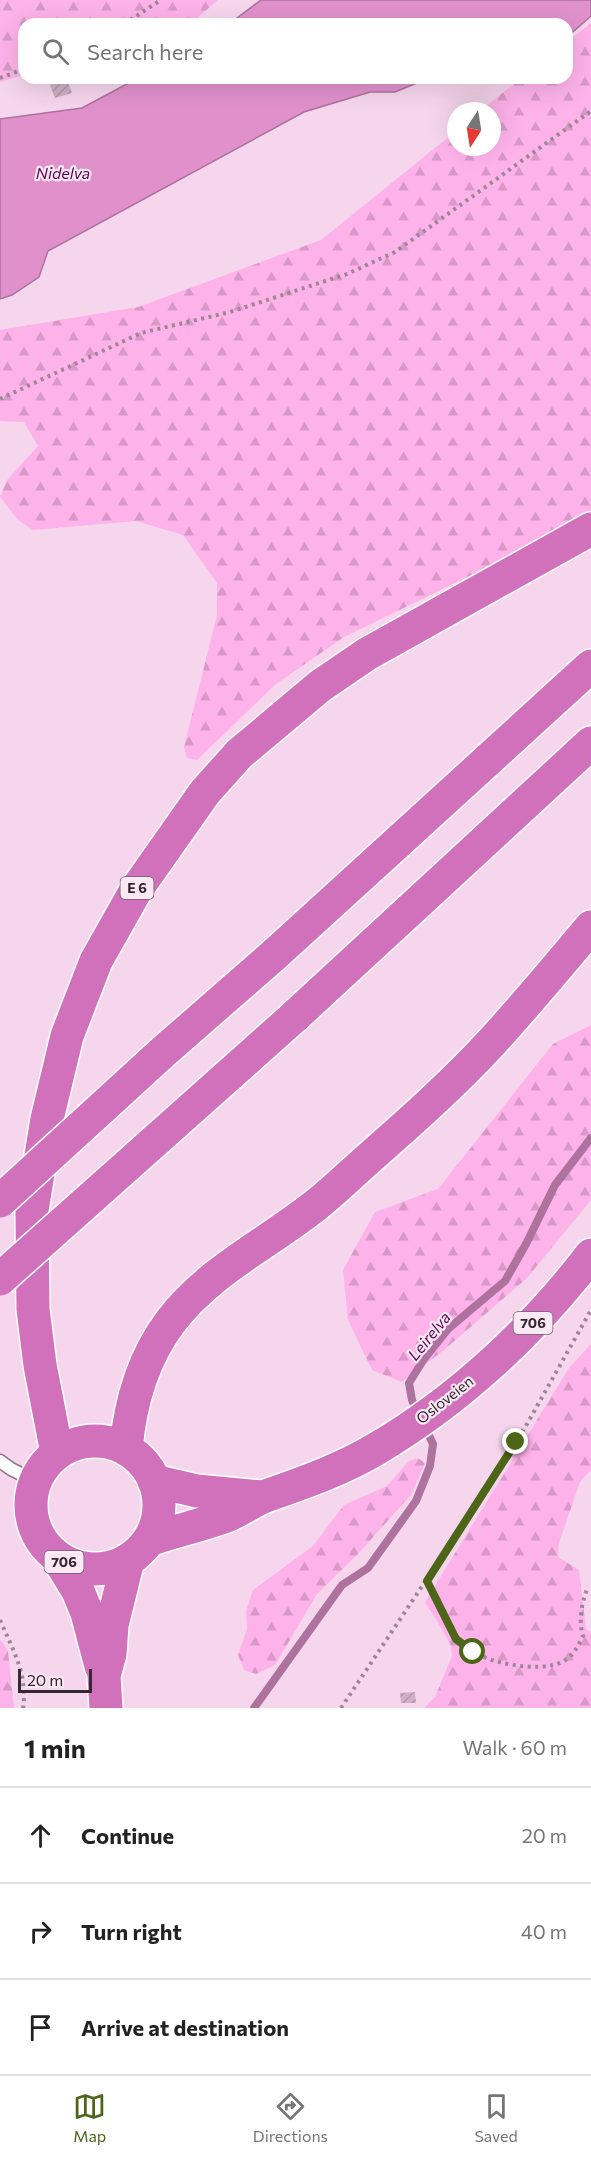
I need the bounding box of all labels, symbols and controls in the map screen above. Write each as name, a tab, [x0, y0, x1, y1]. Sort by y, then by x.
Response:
search box	[18, 18, 573, 84]
icon: search	[39, 35, 72, 68]
text: Search here	[87, 38, 203, 65]
north arrow	[447, 102, 501, 156]
water label: Nidelva	[36, 163, 90, 182]
road number: E 6	[120, 877, 154, 899]
water label: Leirelva	[403, 1308, 454, 1364]
road number: 706	[514, 1312, 552, 1334]
street label: Osloveien	[412, 1371, 476, 1427]
route end	[502, 1428, 528, 1454]
road number: 706	[44, 1551, 84, 1573]
route start	[459, 1638, 485, 1664]
scale bar	[18, 1666, 92, 1694]
text: 20 m	[27, 1670, 63, 1689]
text: 1 min	[24, 1732, 86, 1763]
text: Walk · 60 m	[462, 1735, 567, 1759]
icon: ahead	[24, 1819, 57, 1852]
text: Continue	[81, 1822, 174, 1849]
text: 20 m	[522, 1823, 567, 1847]
icon: right	[24, 1915, 57, 1948]
text: Turn right	[81, 1918, 182, 1945]
text: 40 m	[521, 1919, 567, 1943]
icon: arrive	[24, 2011, 57, 2044]
text: Arrive at destination	[81, 2014, 289, 2041]
tab: Map	[73, 2090, 106, 2145]
tab: Directions	[253, 2090, 328, 2145]
tab: Saved	[474, 2090, 518, 2145]

